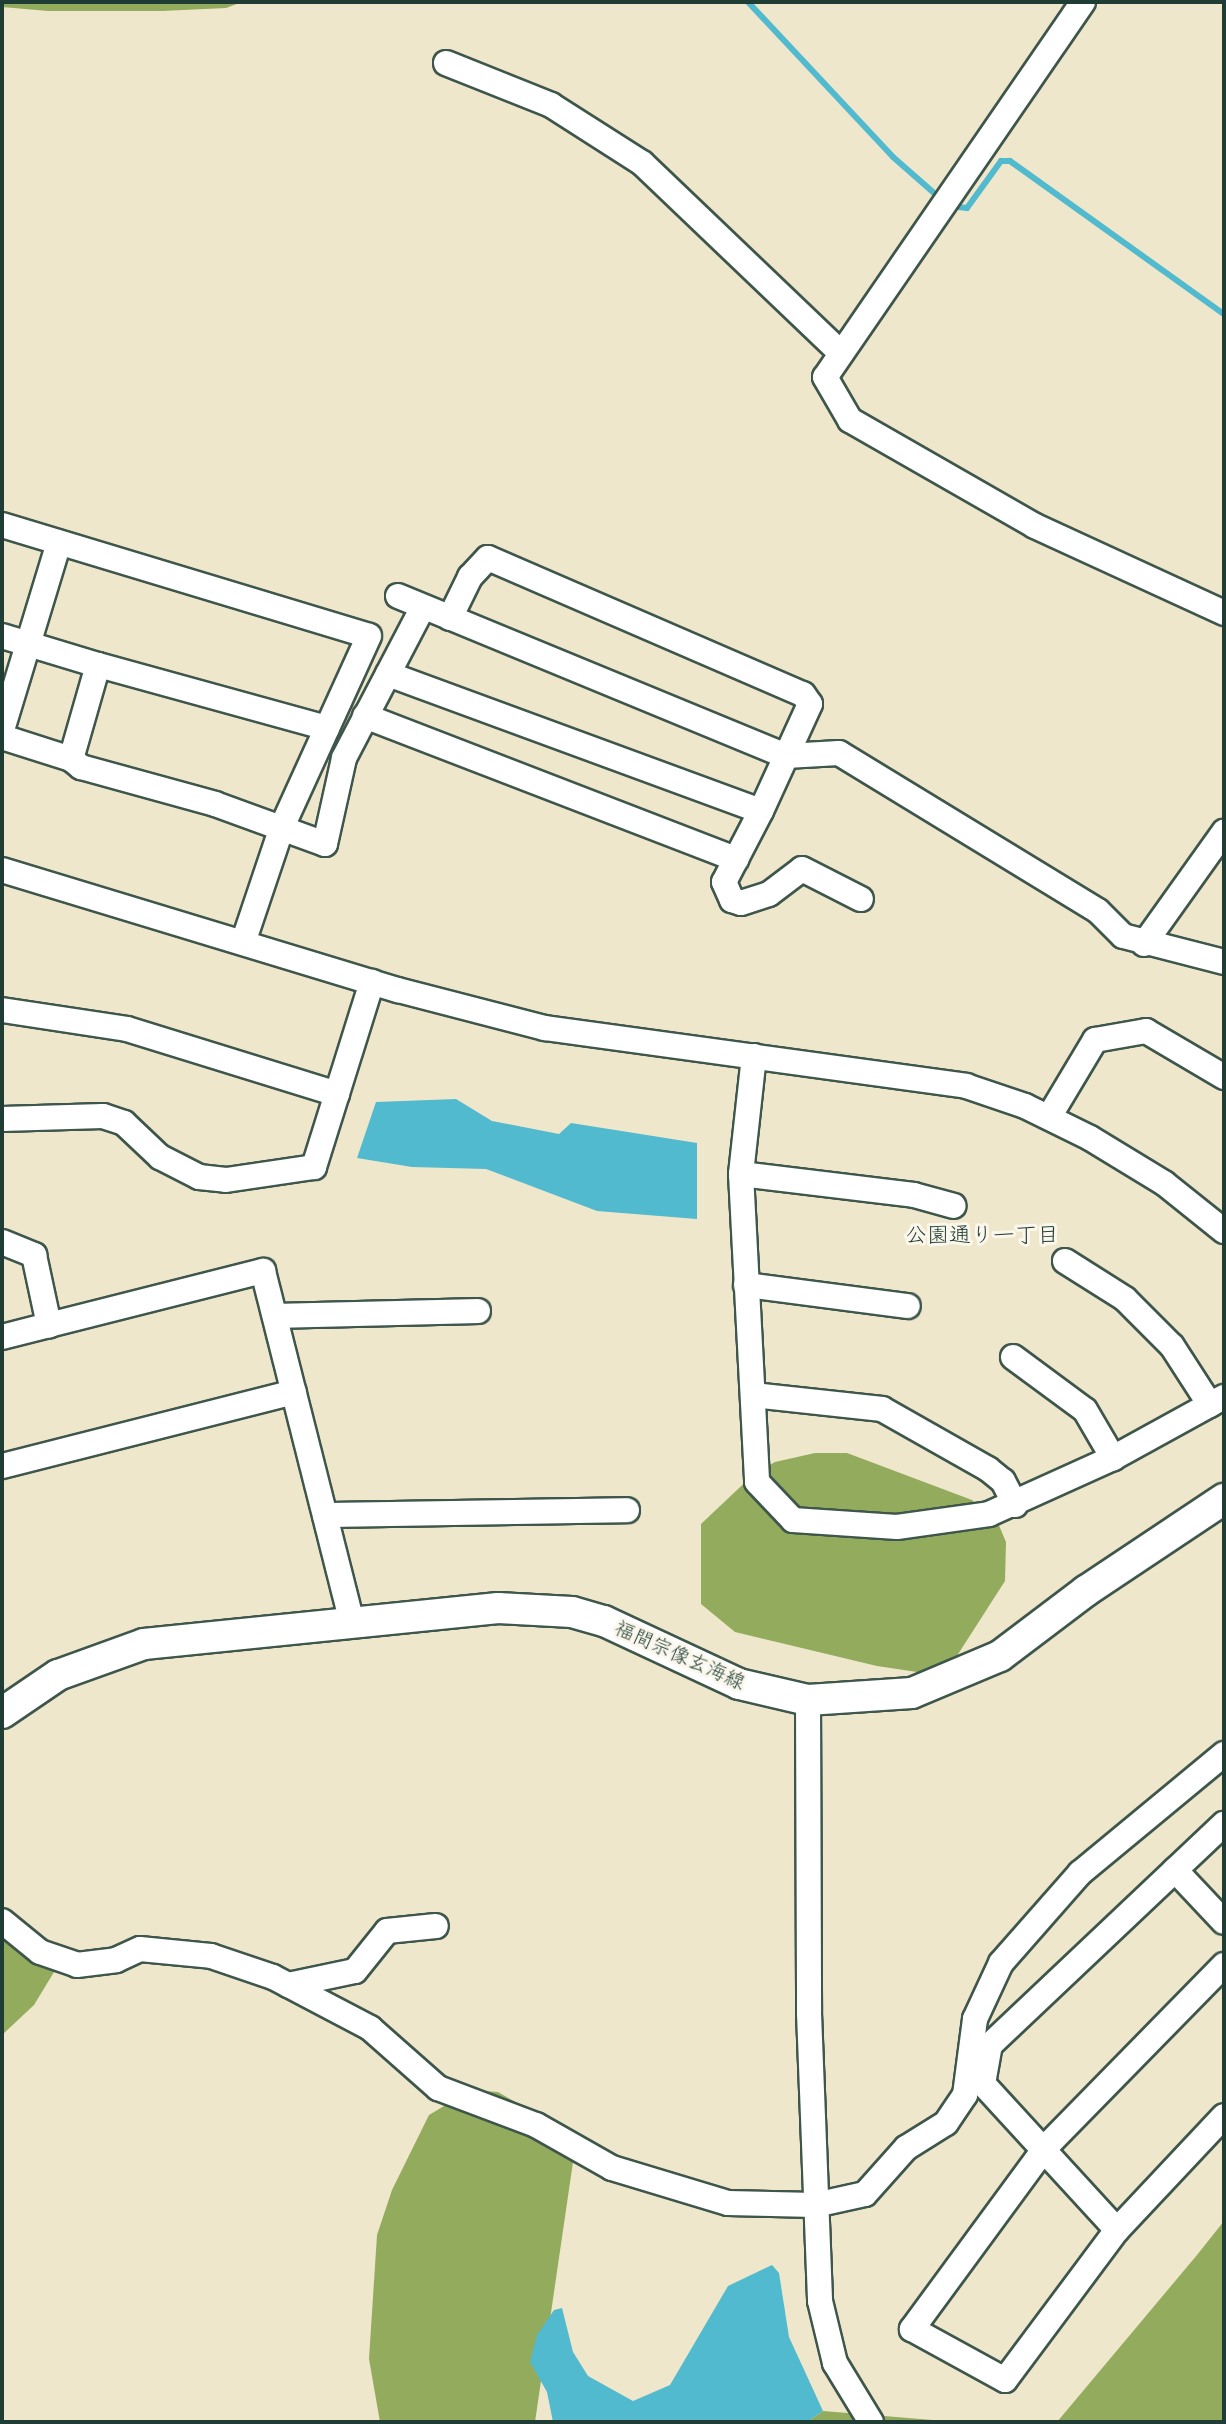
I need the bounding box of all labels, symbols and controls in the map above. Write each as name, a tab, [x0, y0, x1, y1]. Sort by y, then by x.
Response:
district label: 公園通り一丁目	[905, 1223, 1059, 1249]
street label: 福間宗像玄海線	[611, 1616, 749, 1694]

